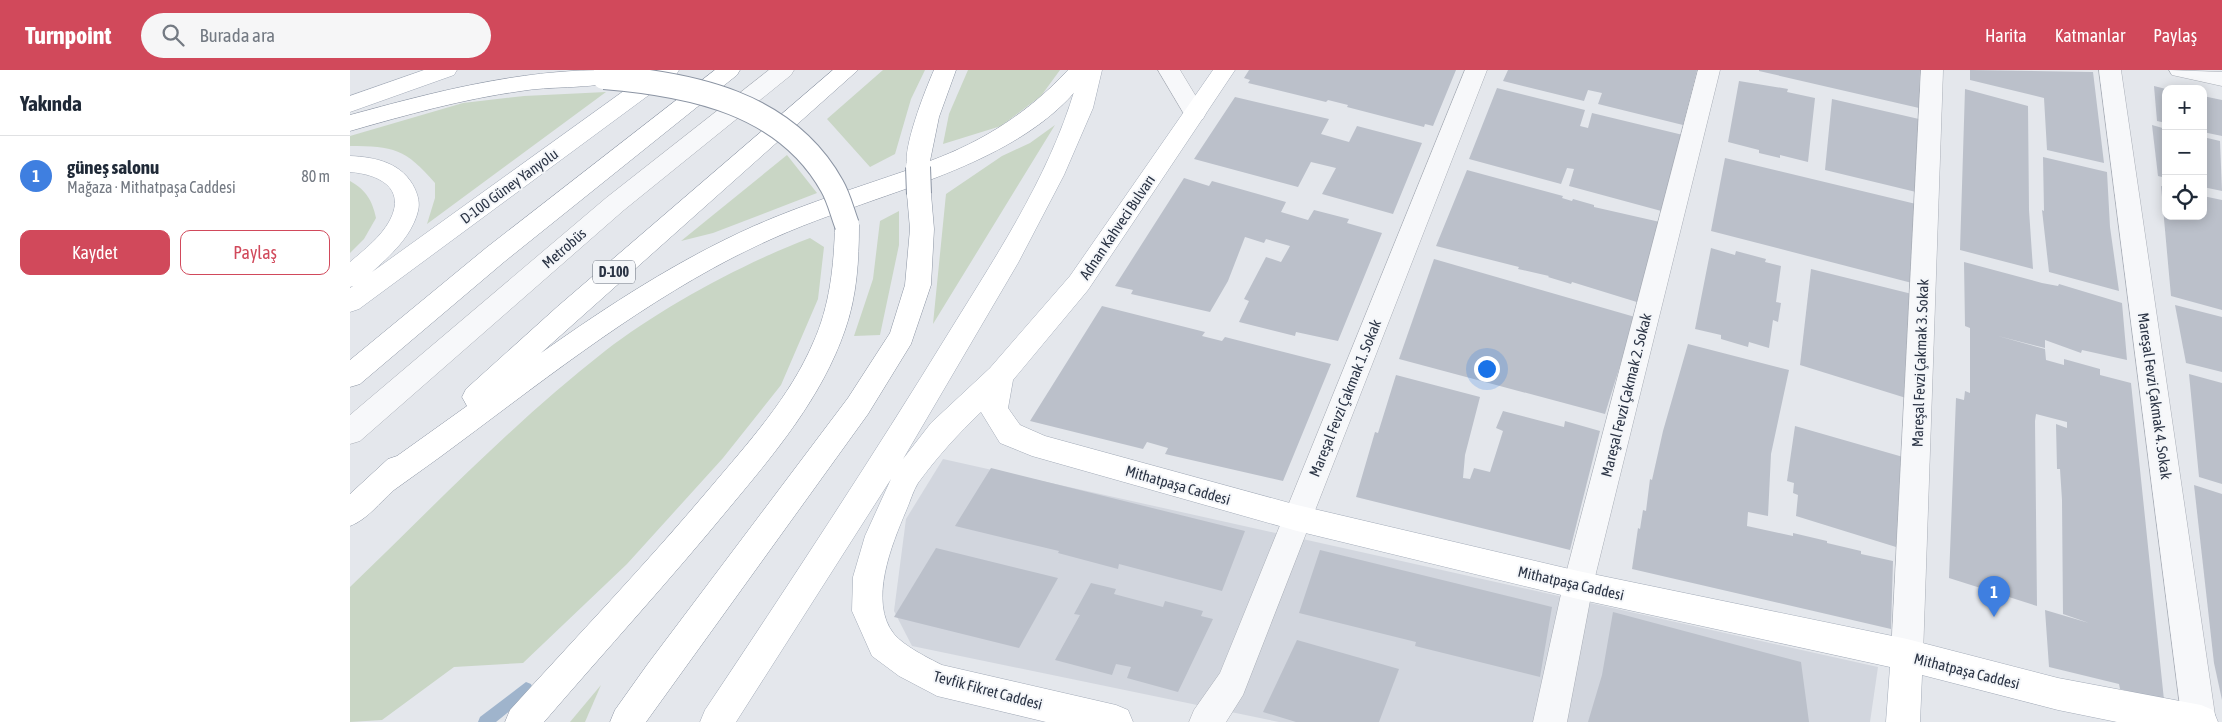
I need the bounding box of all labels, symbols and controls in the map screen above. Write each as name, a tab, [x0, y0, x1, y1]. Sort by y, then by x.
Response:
search box	[141, 13, 491, 58]
icon: search	[159, 21, 187, 49]
text: Turnpoint	[25, 22, 111, 49]
text: Burada ara	[199, 24, 275, 46]
text: Harita	[1985, 25, 2027, 46]
text: Katmanlar	[2055, 25, 2125, 46]
text: Paylaş	[2153, 25, 2197, 46]
map controls	[2162, 85, 2207, 220]
button: +	[2162, 85, 2207, 130]
text: Yakında	[20, 91, 82, 115]
button: −	[2162, 130, 2207, 175]
street label: D-100 Güney Yanyolu	[457, 145, 561, 227]
text: güneş salonu	[67, 156, 159, 178]
text: 1	[32, 167, 40, 185]
text: 80 m	[301, 167, 330, 185]
street label: Adnan Kahveci Bulvarı	[1076, 172, 1158, 282]
button: locate	[2162, 175, 2207, 220]
text: Mağaza · Mithatpaşa Caddesi	[67, 178, 236, 196]
street label: Metrobüs	[539, 224, 589, 272]
button: Kaydet	[20, 230, 170, 275]
button: Paylaş	[180, 230, 330, 275]
road number: D-100	[593, 260, 635, 283]
street label: Mareşal Fevzi Çakmak 3. Sokak	[1909, 278, 1931, 447]
street label: Mareşal Fevzi Çakmak 2. Sokak	[1597, 311, 1655, 479]
street label: Mareşal Fevzi Çakmak 4. Sokak	[2135, 312, 2175, 481]
street label: Mareşal Fevzi Çakmak 1. Sokak	[1306, 317, 1385, 479]
your location	[1474, 356, 1500, 382]
street label: Mithatpaşa Caddesi	[1124, 462, 1232, 508]
street label: Mithatpaşa Caddesi	[1516, 563, 1626, 603]
pin: 1	[1978, 576, 2010, 617]
street label: Mithatpaşa Caddesi	[1912, 650, 2022, 692]
street label: Tevfik Fikret Caddesi	[932, 667, 1044, 713]

